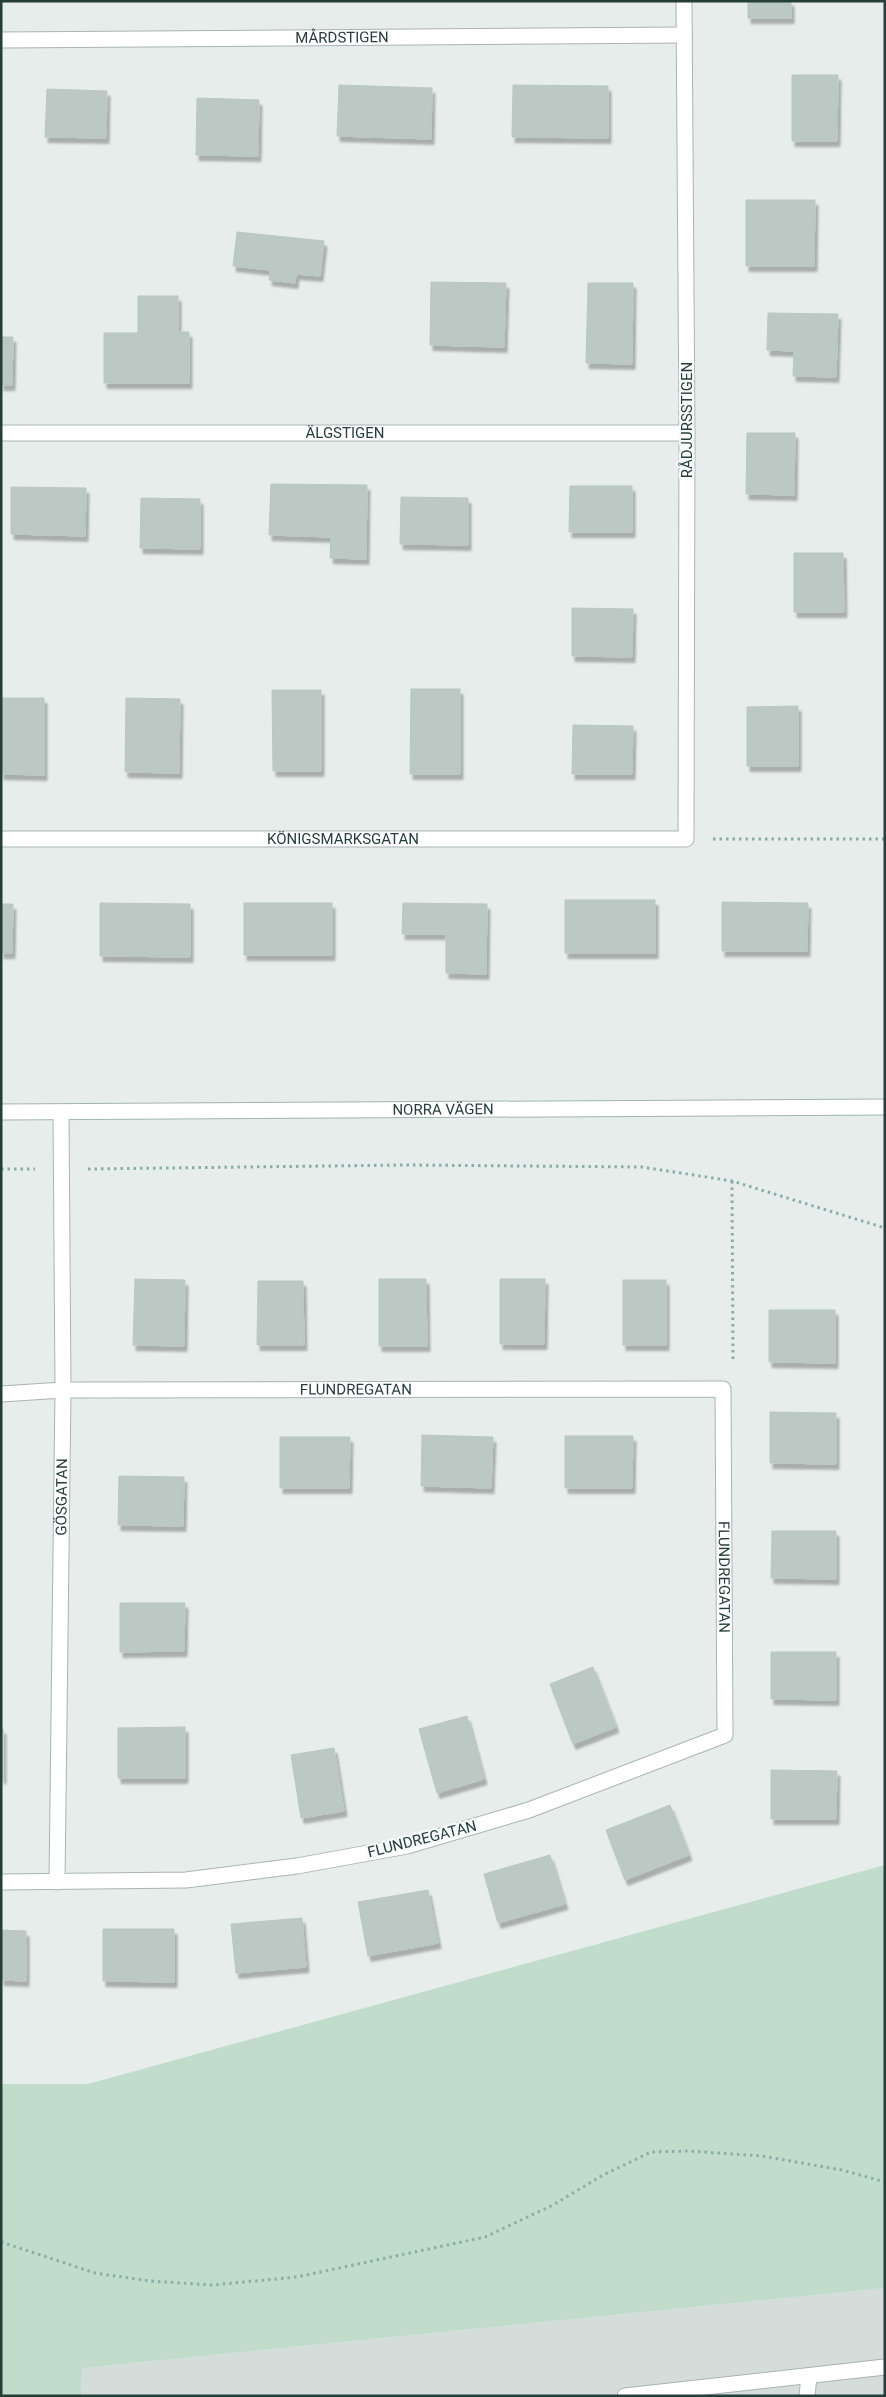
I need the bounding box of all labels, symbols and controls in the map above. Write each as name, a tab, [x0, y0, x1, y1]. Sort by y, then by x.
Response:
street label: MÅRDSTIGEN	[295, 28, 389, 47]
street label: RÅDJURSSTIGEN	[678, 362, 696, 478]
street label: ÄLGSTIGEN	[305, 424, 385, 442]
street label: KÖNIGSMARKSGATAN	[267, 830, 419, 848]
street label: NORRA VÄGEN	[392, 1100, 494, 1119]
street label: FLUNDREGATAN	[300, 1380, 412, 1399]
street label: GÖSGATAN	[52, 1458, 71, 1536]
street label: FLUNDREGATAN	[715, 1521, 733, 1633]
street label: FLUNDREGATAN	[366, 1817, 478, 1861]

